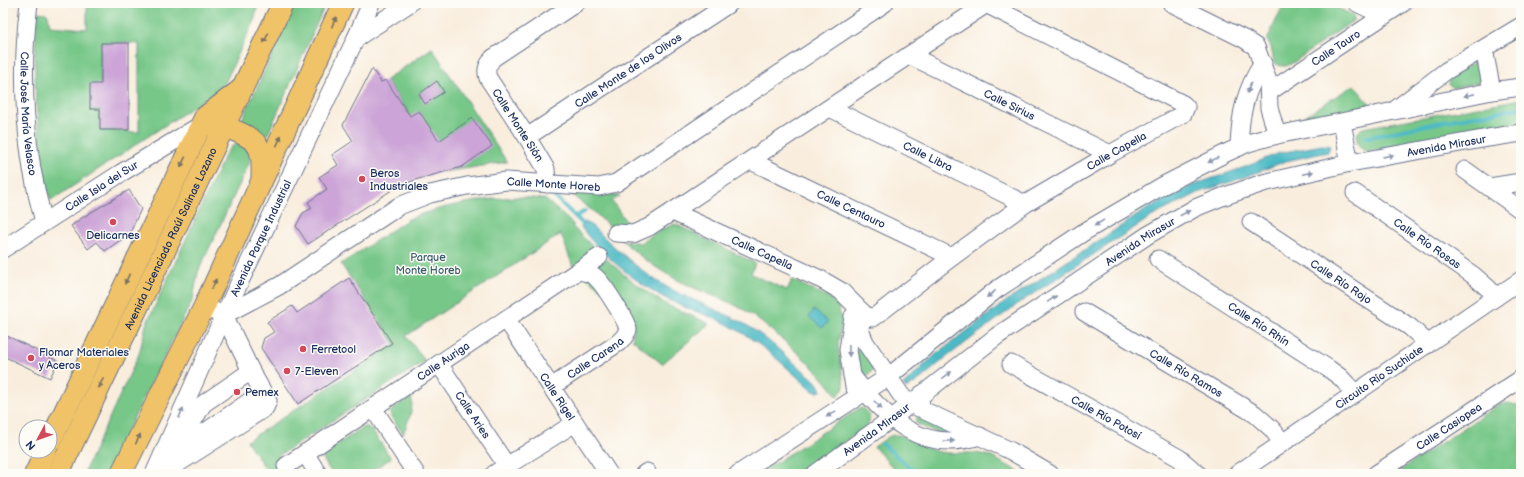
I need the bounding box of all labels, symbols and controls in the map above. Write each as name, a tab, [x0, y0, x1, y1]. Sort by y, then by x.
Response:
one-way arrow	[331, 17, 337, 28]
street label: Calle Tauro	[1309, 27, 1363, 69]
street label: Calle Monte de los Olivos	[572, 30, 685, 111]
one-way arrow	[263, 32, 269, 44]
street label: Calle José María Velasco	[17, 51, 39, 177]
one-way arrow	[1246, 83, 1252, 95]
street label: Calle Monte Sión	[489, 86, 546, 164]
street label: Calle Sirius	[981, 87, 1038, 123]
one-way arrow	[1463, 93, 1475, 99]
street label: Calle Capella	[1084, 129, 1149, 173]
street label: Avenida Mirasur	[1406, 132, 1488, 160]
one-way arrow	[276, 135, 282, 146]
street label: Calle Libra	[901, 139, 954, 174]
street label: Avenida Licenciado Raúl Salinas Lozano	[122, 146, 220, 332]
one-way arrow	[1382, 153, 1394, 159]
one-way arrow	[180, 156, 186, 168]
one-way arrow	[1207, 157, 1219, 163]
street label: Calle Isla del Sur	[63, 158, 141, 214]
place label: Beros Industriales	[370, 167, 429, 193]
one-way arrow	[1302, 169, 1314, 175]
marker: Beros Industriales	[357, 174, 367, 184]
street label: Calle Monte Horeb	[506, 175, 601, 194]
street label: Avenida Parque Industrial	[228, 178, 294, 298]
street label: Calle Centauro	[815, 187, 887, 231]
one-way arrow	[1179, 210, 1191, 217]
street label: Avenida Mirasur	[1103, 214, 1178, 269]
street label: Calle Río Rosas	[1391, 216, 1464, 272]
marker: Delicarnes	[108, 217, 118, 227]
one-way arrow	[1093, 219, 1105, 226]
place label: Delicarnes	[86, 229, 140, 242]
street label: Calle Capella	[729, 233, 795, 273]
park label: Parque Monte Horeb	[395, 251, 461, 277]
street label: Calle Río Rojo	[1308, 257, 1374, 307]
one-way arrow	[124, 274, 130, 285]
one-way arrow	[211, 279, 217, 290]
one-way arrow	[985, 290, 996, 298]
one-way arrow	[1047, 295, 1058, 303]
street label: Calle Río Rhín	[1225, 300, 1292, 349]
street label: Calle Carena	[565, 335, 627, 382]
street label: Calle Auriga	[415, 339, 472, 384]
place label: Ferretool	[311, 343, 356, 356]
street label: Circuito Río Suchiate	[1333, 343, 1426, 412]
marker: Ferretool	[298, 344, 308, 354]
one-way arrow	[846, 345, 852, 358]
place label: Flomar Materiales y Aceros	[38, 346, 129, 372]
street label: Calle Río Ramos	[1147, 347, 1225, 401]
marker: Flomar Materiales y Aceros	[26, 353, 36, 363]
place label: 7-Eleven	[295, 365, 338, 378]
marker: 7-Eleven	[282, 366, 292, 376]
one-way arrow	[941, 370, 952, 379]
street label: Calle Rigel	[537, 371, 577, 423]
one-way arrow	[98, 377, 104, 388]
place label: Pemex	[245, 386, 279, 399]
marker: Pemex	[232, 387, 242, 397]
street label: Calle Aries	[452, 389, 493, 441]
street label: Calle Río Potosí	[1069, 393, 1143, 443]
street label: Avenida Mirasur	[841, 400, 914, 459]
one-way arrow	[873, 400, 883, 410]
street label: Calle Casiopea	[1414, 400, 1484, 453]
one-way arrow	[178, 407, 184, 418]
one-way arrow	[826, 410, 836, 418]
north arrow	[18, 419, 58, 459]
one-way arrow	[135, 433, 142, 445]
text: N	[23, 438, 38, 453]
one-way arrow	[943, 438, 956, 444]

